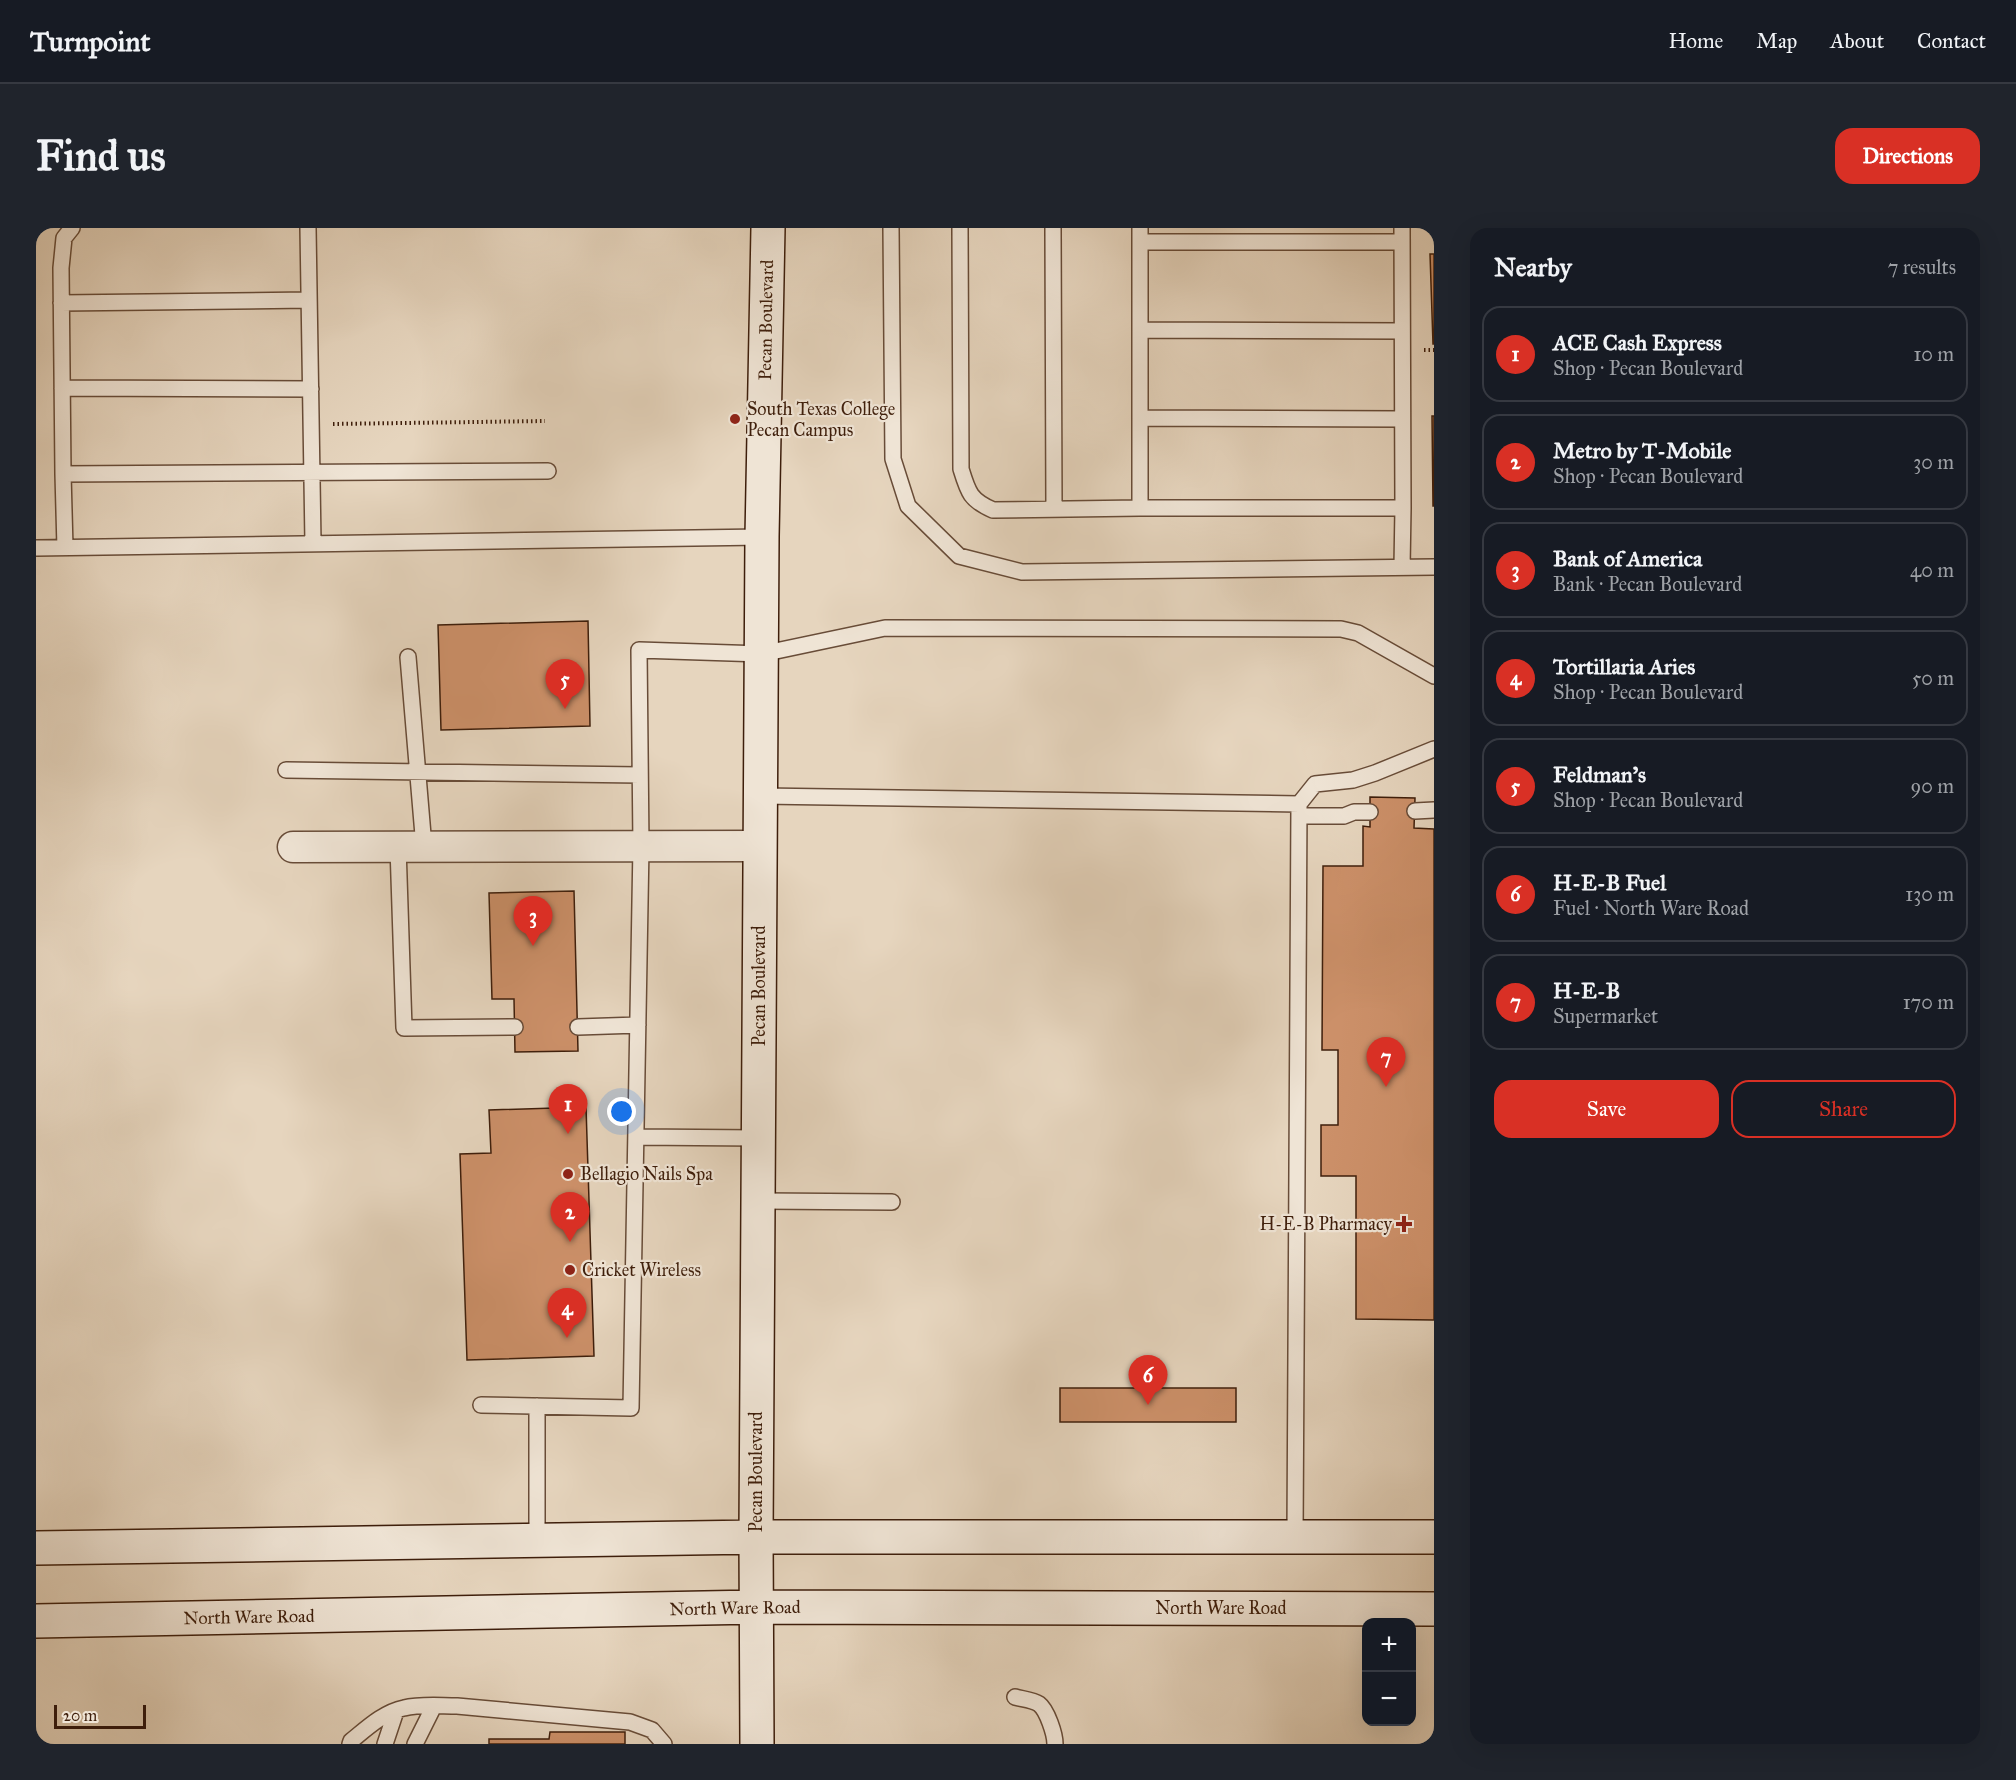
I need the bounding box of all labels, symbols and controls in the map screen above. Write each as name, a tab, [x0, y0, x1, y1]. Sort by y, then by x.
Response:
text: Turnpoint	[30, 24, 150, 59]
text: Home	[1668, 28, 1723, 54]
text: Map	[1756, 28, 1797, 54]
text: About	[1830, 28, 1884, 54]
text: Contact	[1917, 28, 1986, 54]
button: Directions	[1835, 128, 1980, 184]
text: Find us	[36, 130, 166, 182]
text: Nearby	[1494, 251, 1572, 283]
text: 7 results	[1888, 255, 1956, 279]
street label: Pecan Boulevard	[754, 259, 778, 381]
text: ACE Cash Express	[1553, 329, 1722, 356]
text: 1	[1512, 342, 1519, 366]
text: 10 m	[1913, 342, 1954, 366]
text: Shop · Pecan Boulevard	[1553, 356, 1743, 380]
place label: South Texas College Pecan Campus	[747, 398, 895, 441]
marker: South Texas College Pecan Campus	[728, 412, 742, 426]
text: Metro by T-Mobile	[1553, 437, 1731, 464]
text: 2	[1511, 450, 1520, 474]
text: 30 m	[1913, 450, 1954, 474]
text: Shop · Pecan Boulevard	[1553, 464, 1743, 488]
text: Bank of America	[1553, 545, 1702, 572]
text: 3	[1512, 558, 1520, 582]
text: 40 m	[1910, 558, 1954, 582]
text: Bank · Pecan Boulevard	[1553, 572, 1742, 596]
text: Tortillaria Aries	[1553, 653, 1695, 680]
pin: 5	[546, 660, 584, 709]
text: 4	[1510, 666, 1521, 690]
text: 50 m	[1912, 666, 1954, 690]
text: Shop · Pecan Boulevard	[1553, 680, 1743, 704]
text: Feldman's	[1553, 761, 1646, 788]
text: 5	[1511, 774, 1520, 798]
text: 90 m	[1911, 774, 1954, 798]
text: Shop · Pecan Boulevard	[1553, 788, 1743, 812]
text: H-E-B Fuel	[1553, 869, 1666, 896]
text: 6	[1510, 882, 1521, 906]
text: 130 m	[1905, 882, 1954, 906]
pin: 3	[514, 896, 552, 946]
text: Fuel · North Ware Road	[1553, 896, 1749, 920]
street label: Pecan Boulevard	[748, 926, 770, 1047]
text: H-E-B	[1553, 977, 1620, 1004]
text: 7	[1510, 990, 1521, 1014]
text: 170 m	[1903, 990, 1954, 1014]
text: Supermarket	[1553, 1004, 1658, 1028]
pin: 7	[1366, 1038, 1406, 1087]
button: Save	[1494, 1080, 1719, 1138]
button: Share	[1731, 1080, 1956, 1138]
pin: 1	[548, 1084, 588, 1134]
your location	[607, 1097, 636, 1126]
place label: Bellagio Nails Spa	[580, 1163, 713, 1186]
marker: Bellagio Nails Spa	[561, 1167, 575, 1181]
pin: 2	[550, 1192, 590, 1242]
place label: H-E-B Pharmacy	[1260, 1213, 1393, 1235]
marker: H-E-B Pharmacy	[1397, 1217, 1411, 1231]
place label: Cricket Wireless	[582, 1259, 701, 1281]
marker: Cricket Wireless	[563, 1263, 577, 1277]
pin: 4	[548, 1288, 586, 1338]
pin: 6	[1128, 1356, 1168, 1405]
street label: Pecan Boulevard	[745, 1412, 767, 1533]
street label: North Ware Road	[669, 1596, 801, 1620]
street label: North Ware Road	[1155, 1597, 1287, 1619]
street label: North Ware Road	[183, 1605, 315, 1629]
map controls	[1362, 1618, 1416, 1726]
button: +	[1362, 1618, 1416, 1672]
button: −	[1362, 1672, 1416, 1726]
scale bar	[54, 1702, 146, 1730]
text: 20 m	[63, 1706, 97, 1725]

